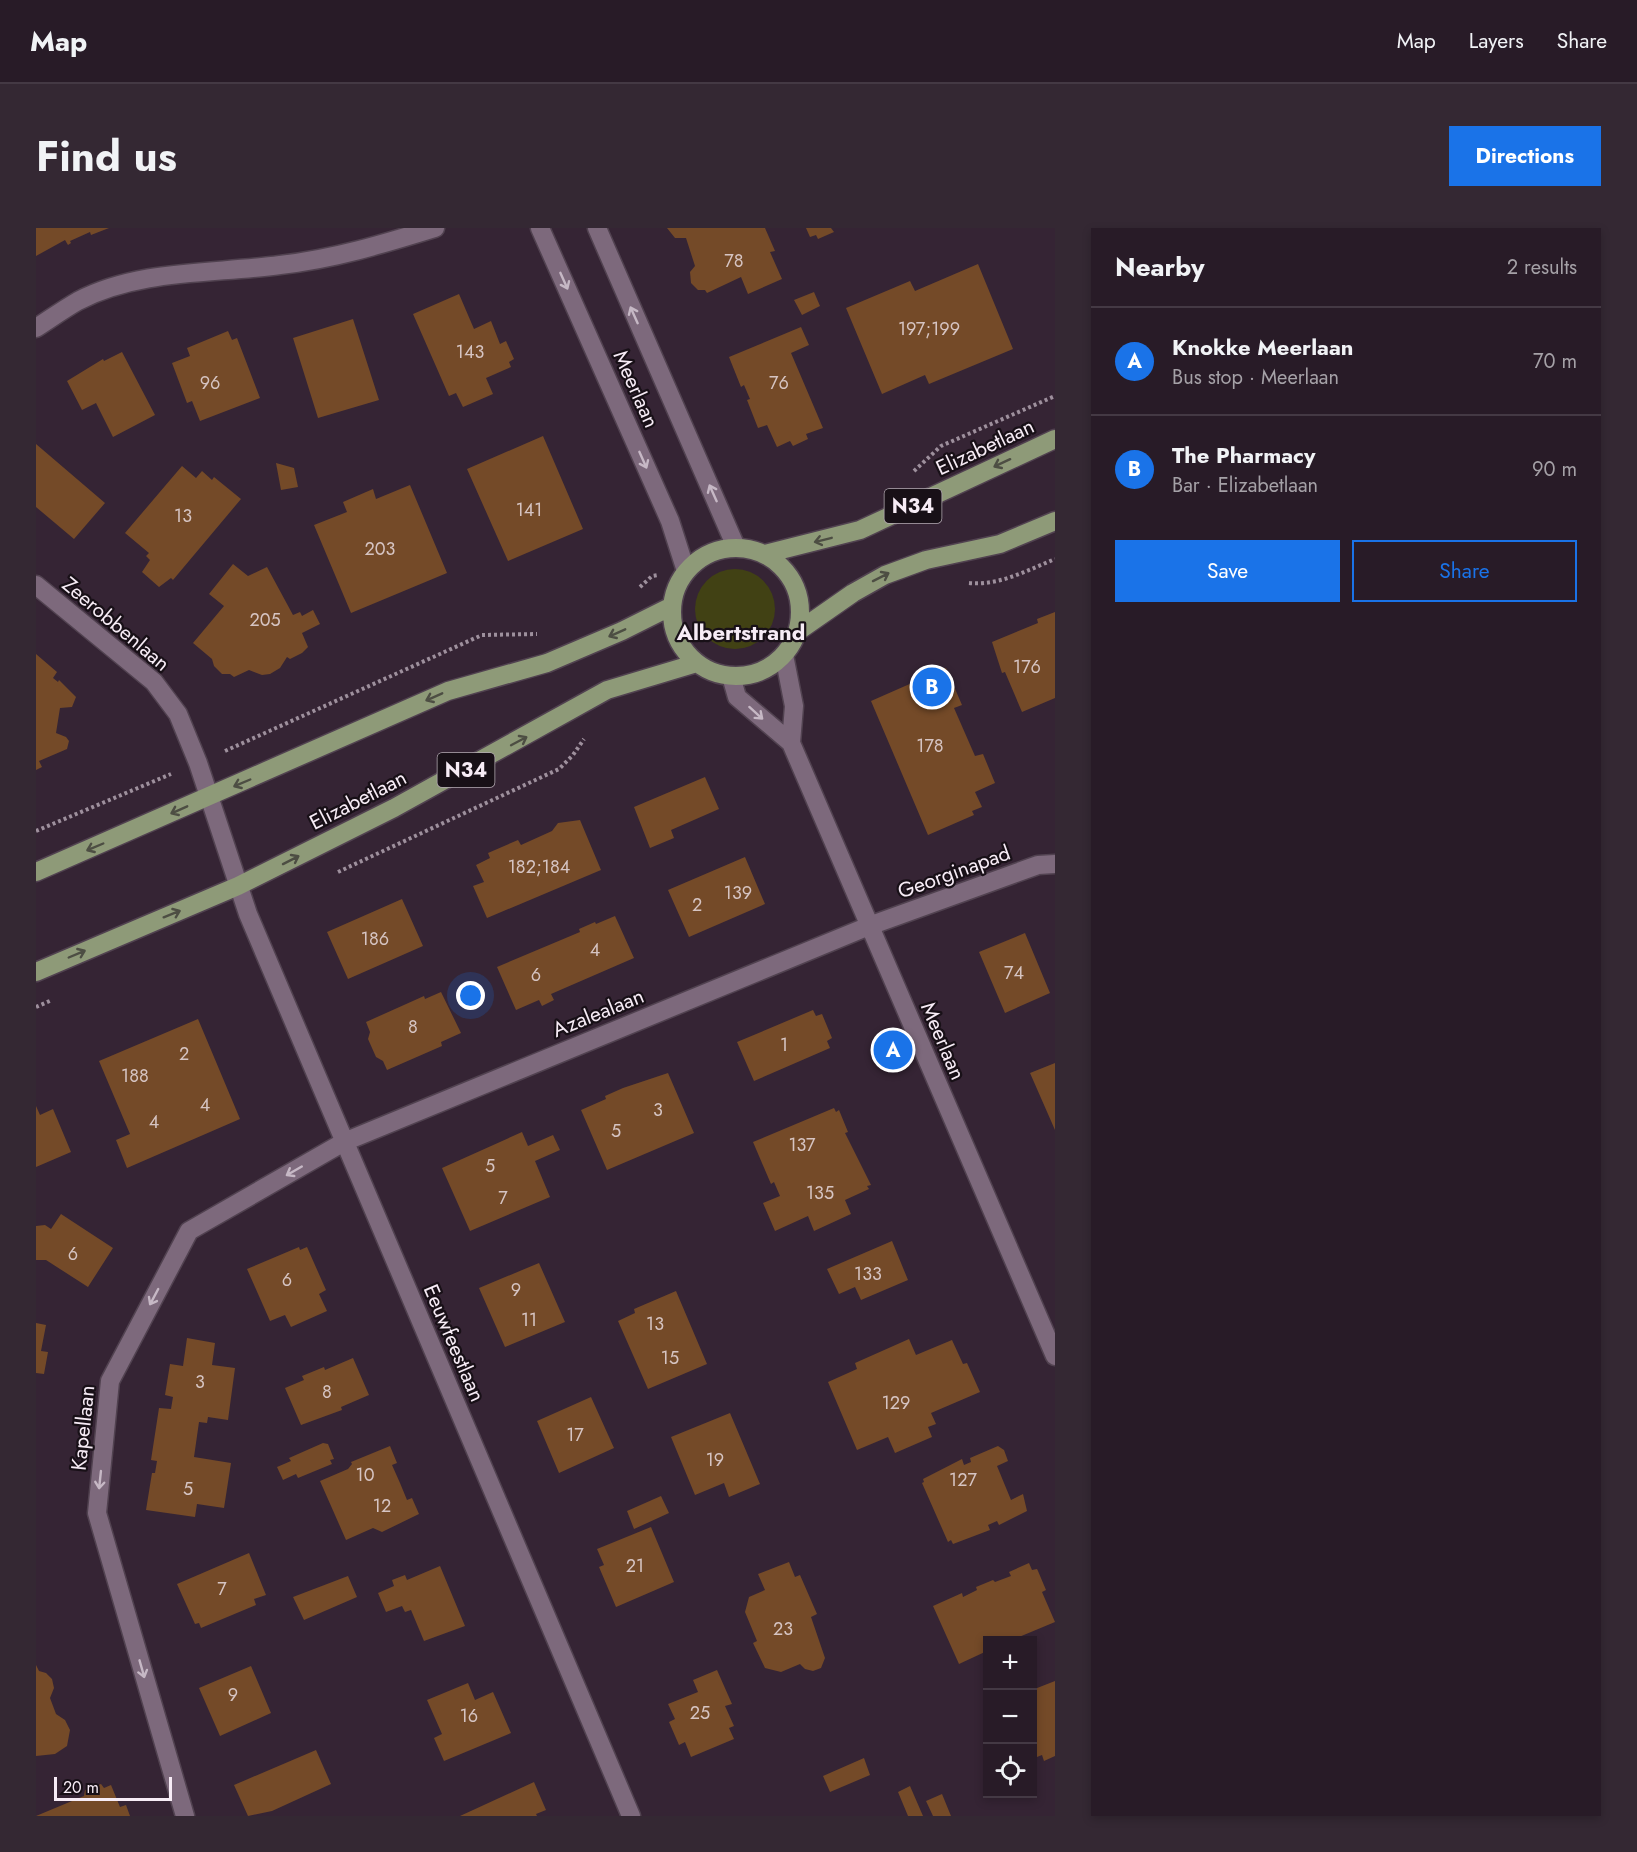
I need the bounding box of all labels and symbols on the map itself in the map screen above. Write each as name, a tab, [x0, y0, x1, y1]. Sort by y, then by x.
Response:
house number: 78	[724, 248, 744, 274]
one-way arrow	[558, 272, 570, 290]
one-way arrow	[628, 306, 640, 324]
house number: 197;199	[898, 316, 960, 342]
house number: 143	[456, 339, 484, 365]
street label: Meerlaan	[606, 345, 666, 433]
house number: 96	[200, 370, 220, 396]
house number: 76	[769, 370, 789, 396]
street label: Elizabetlaan	[931, 411, 1039, 483]
one-way arrow	[637, 450, 649, 468]
one-way arrow	[993, 458, 1011, 470]
one-way arrow	[706, 485, 718, 503]
road number: N34	[884, 489, 942, 523]
house number: 141	[516, 497, 542, 523]
house number: 13	[174, 503, 192, 529]
one-way arrow	[814, 535, 833, 547]
house number: 203	[365, 536, 396, 562]
street label: Zeerobbenlaan	[56, 570, 176, 678]
one-way arrow	[872, 571, 890, 582]
house number: 205	[249, 607, 281, 633]
district label: Albertstrand	[676, 616, 805, 648]
one-way arrow	[609, 628, 627, 639]
house number: 176	[1013, 654, 1041, 680]
pin: B	[912, 664, 952, 710]
one-way arrow	[425, 692, 443, 703]
one-way arrow	[748, 706, 763, 720]
house number: 178	[916, 733, 944, 759]
one-way arrow	[510, 735, 528, 746]
road number: N34	[438, 753, 494, 787]
street label: Elizabetlaan	[304, 763, 412, 837]
one-way arrow	[234, 777, 252, 789]
one-way arrow	[170, 805, 188, 816]
street label: Georginapad	[893, 838, 1015, 906]
one-way arrow	[86, 842, 104, 853]
one-way arrow	[281, 854, 299, 865]
house number: 182;184	[508, 854, 570, 880]
house number: 139	[724, 880, 752, 906]
house number: 2	[692, 892, 702, 918]
one-way arrow	[162, 908, 181, 919]
house number: 186	[361, 926, 389, 952]
house number: 4	[590, 937, 600, 963]
one-way arrow	[67, 948, 86, 959]
house number: 74	[1004, 960, 1024, 986]
house number: 6	[531, 962, 541, 988]
your location	[456, 981, 485, 1010]
street label: Azalealaan	[548, 981, 648, 1045]
street label: Meerlaan	[913, 997, 973, 1085]
house number: 8	[408, 1014, 418, 1040]
pin: A	[874, 1028, 912, 1072]
house number: 1	[780, 1032, 788, 1058]
house number: 2	[179, 1041, 189, 1067]
house number: 188	[121, 1063, 149, 1089]
house number: 4	[200, 1092, 210, 1118]
house number: 3	[653, 1097, 663, 1123]
house number: 4	[149, 1109, 159, 1135]
house number: 5	[611, 1118, 621, 1144]
house number: 137	[788, 1132, 816, 1158]
house number: 5	[485, 1153, 495, 1179]
one-way arrow	[285, 1166, 303, 1177]
house number: 135	[806, 1180, 834, 1206]
house number: 7	[498, 1185, 508, 1211]
house number: 6	[68, 1241, 78, 1267]
house number: 133	[854, 1261, 882, 1287]
house number: 6	[282, 1267, 292, 1293]
house number: 9	[511, 1277, 521, 1303]
street label: Eeuwfeestlaan	[416, 1280, 492, 1406]
one-way arrow	[148, 1288, 160, 1305]
house number: 11	[521, 1307, 537, 1333]
house number: 13	[646, 1311, 664, 1337]
house number: 15	[661, 1345, 679, 1371]
house number: 3	[195, 1369, 205, 1395]
house number: 8	[322, 1379, 332, 1405]
street label: Kapellaan	[64, 1384, 102, 1472]
house number: 129	[882, 1390, 910, 1416]
house number: 17	[566, 1422, 584, 1448]
house number: 19	[706, 1447, 724, 1473]
house number: 10	[356, 1462, 375, 1488]
house number: 127	[949, 1467, 977, 1493]
one-way arrow	[94, 1470, 105, 1490]
house number: 5	[183, 1476, 193, 1502]
house number: 12	[373, 1493, 391, 1519]
house number: 21	[626, 1553, 644, 1579]
house number: 7	[217, 1576, 227, 1602]
house number: 23	[773, 1616, 793, 1642]
one-way arrow	[137, 1659, 148, 1678]
house number: 9	[228, 1682, 238, 1708]
house number: 25	[690, 1700, 710, 1726]
house number: 16	[460, 1703, 478, 1729]
scale bar	[54, 1774, 172, 1802]

